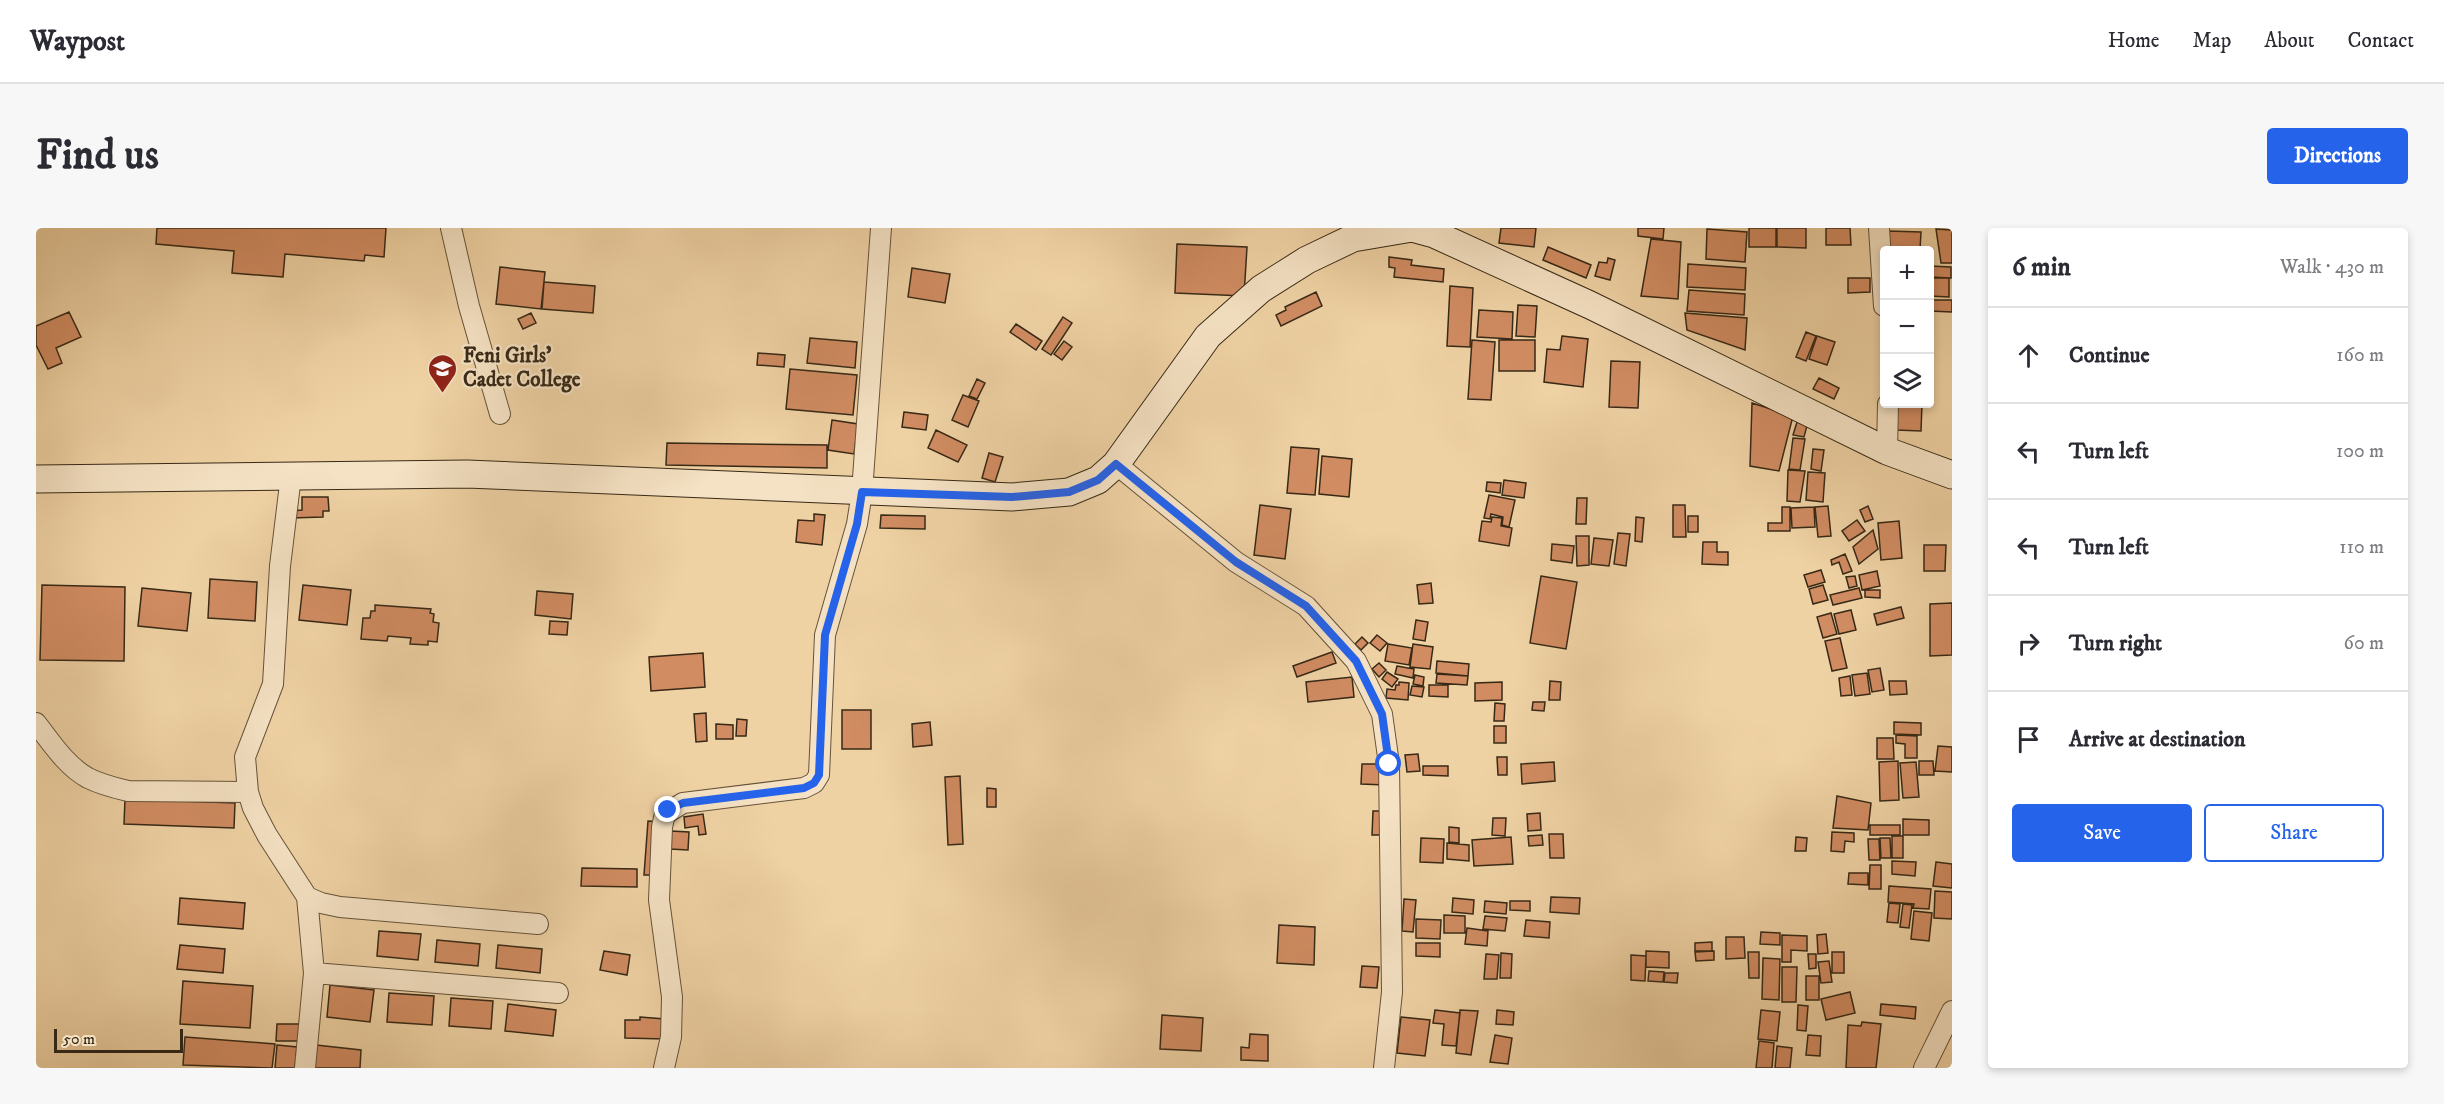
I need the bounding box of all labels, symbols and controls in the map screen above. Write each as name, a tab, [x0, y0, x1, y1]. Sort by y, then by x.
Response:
text: Waypost	[30, 24, 125, 59]
text: Home	[2108, 28, 2160, 54]
text: Map	[2193, 28, 2231, 54]
text: About	[2264, 28, 2315, 54]
text: Contact	[2348, 28, 2414, 54]
button: Directions	[2267, 128, 2408, 184]
text: Find us	[36, 130, 159, 182]
map controls	[1880, 246, 1934, 408]
button: +	[1880, 246, 1934, 300]
text: 6 min	[2012, 251, 2071, 284]
text: Walk · 430 m	[2280, 255, 2384, 280]
button: −	[1880, 300, 1934, 354]
icon: ahead	[2012, 339, 2045, 372]
text: Continue	[2069, 342, 2150, 369]
place label: Feni Girls' Cadet College	[463, 343, 581, 393]
text: 160 m	[2336, 343, 2384, 368]
school or university icon: Feni Girls' Cadet College	[426, 352, 458, 394]
button: layers	[1880, 354, 1934, 408]
icon: left	[2012, 435, 2045, 468]
text: Turn left	[2069, 438, 2149, 465]
text: 100 m	[2336, 439, 2384, 464]
icon: left	[2012, 531, 2045, 564]
text: Turn left	[2069, 534, 2149, 561]
text: 110 m	[2339, 535, 2384, 560]
icon: right	[2012, 627, 2045, 660]
text: Turn right	[2069, 630, 2162, 657]
text: 60 m	[2344, 631, 2384, 656]
icon: arrive	[2012, 723, 2045, 756]
text: Arrive at destination	[2069, 726, 2246, 753]
route start	[1375, 750, 1401, 776]
route end	[654, 796, 680, 822]
button: Save	[2012, 804, 2192, 862]
button: Share	[2204, 804, 2384, 862]
scale bar	[54, 1026, 183, 1054]
text: 50 m	[63, 1029, 95, 1049]

